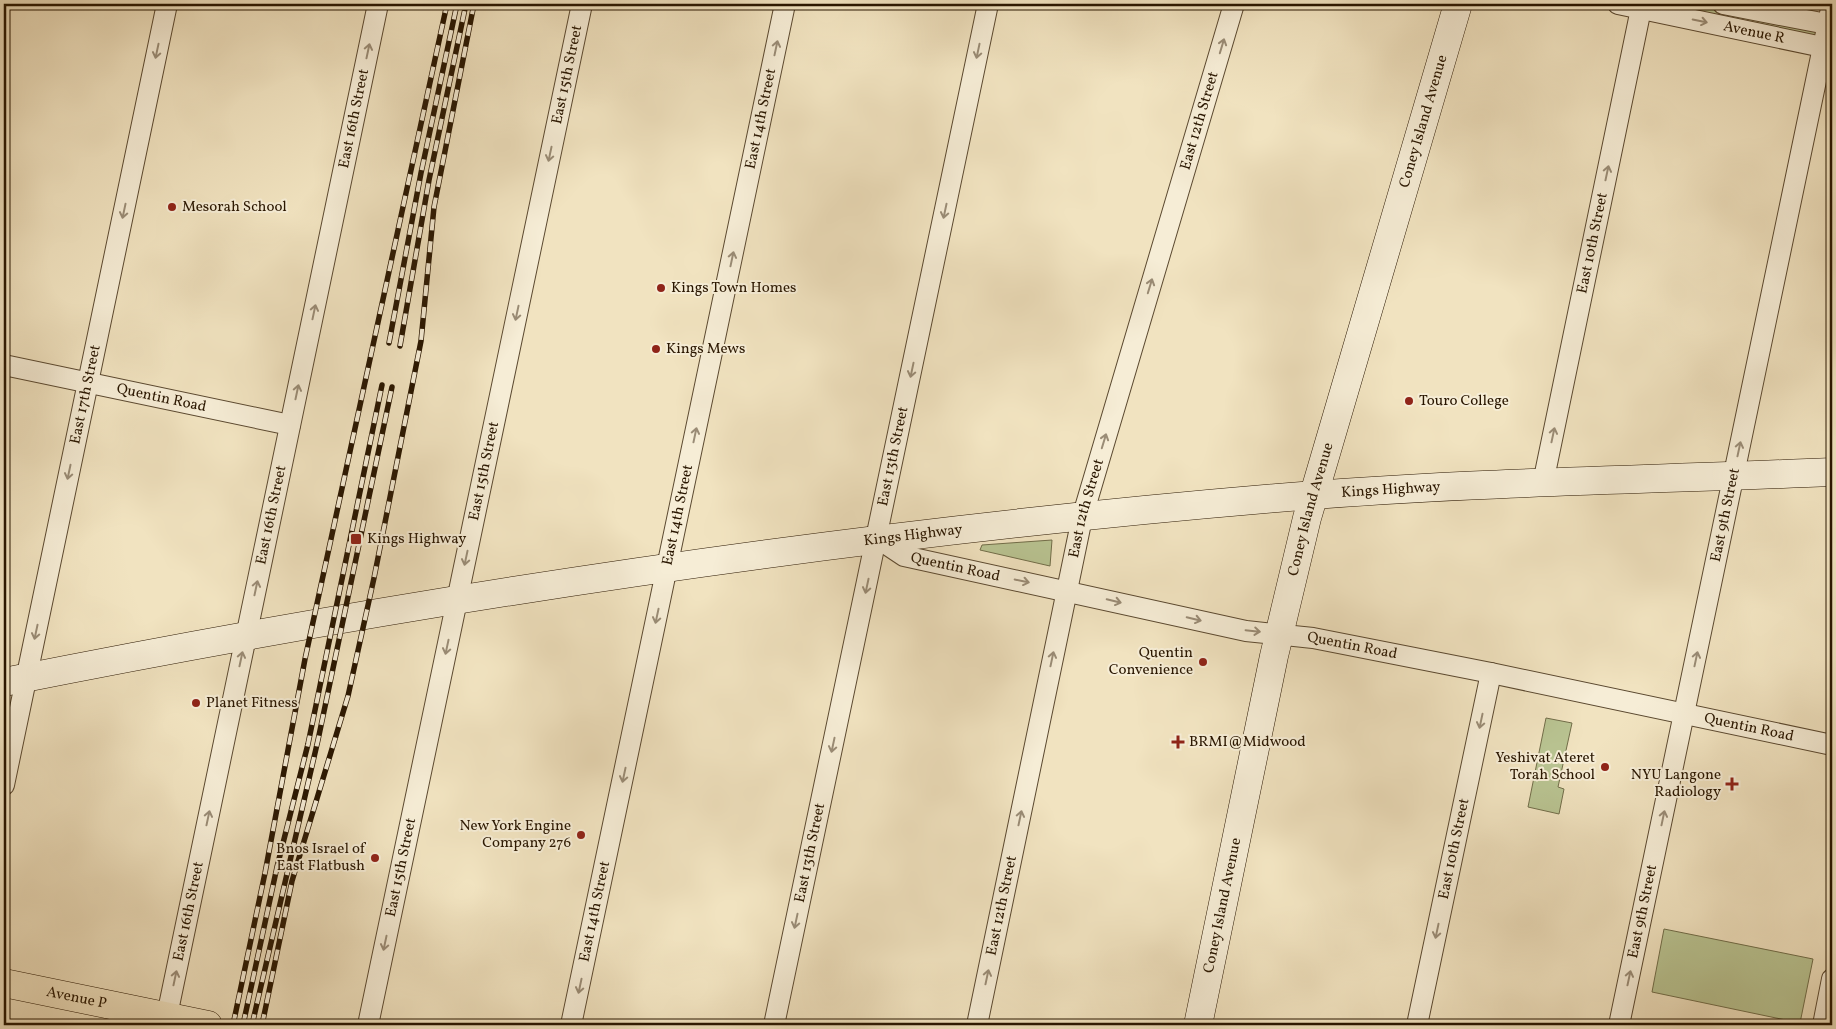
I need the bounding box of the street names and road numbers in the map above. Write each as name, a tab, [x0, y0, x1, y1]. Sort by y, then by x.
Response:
street label: Avenue R	[1721, 16, 1787, 49]
street label: East 15th Street	[547, 23, 588, 126]
street label: Coney Island Avenue	[1394, 52, 1453, 190]
street label: East 14th Street	[740, 66, 782, 171]
street label: East 16th Street	[333, 67, 375, 170]
street label: East 12th Street	[1175, 69, 1224, 172]
street label: East 10th Street	[1572, 191, 1613, 295]
street label: East 17th Street	[65, 343, 106, 446]
street label: Quentin Road	[115, 378, 208, 418]
street label: East 13th Street	[873, 405, 914, 508]
street label: East 15th Street	[463, 420, 505, 523]
street label: Coney Island Avenue	[1283, 440, 1339, 578]
street label: East 12th Street	[1063, 456, 1109, 560]
street label: East 16th Street	[251, 463, 292, 567]
street label: East 14th Street	[657, 463, 699, 567]
street label: East 9th Street	[1705, 466, 1745, 564]
street label: Kings Highway	[1340, 477, 1441, 503]
street label: Kings Highway	[862, 519, 964, 552]
street label: Quentin Road	[909, 547, 1002, 587]
street label: Quentin Road	[1306, 627, 1399, 665]
street label: Quentin Road	[1702, 708, 1796, 747]
street label: East 10th Street	[1433, 796, 1475, 901]
street label: East 13th Street	[789, 801, 831, 904]
street label: East 15th Street	[380, 816, 422, 919]
street label: Coney Island Avenue	[1198, 836, 1247, 975]
street label: East 12th Street	[981, 854, 1022, 957]
street label: East 14th Street	[574, 859, 616, 964]
street label: East 16th Street	[168, 860, 209, 963]
street label: East 9th Street	[1623, 863, 1663, 960]
street label: Avenue P	[45, 982, 109, 1014]

